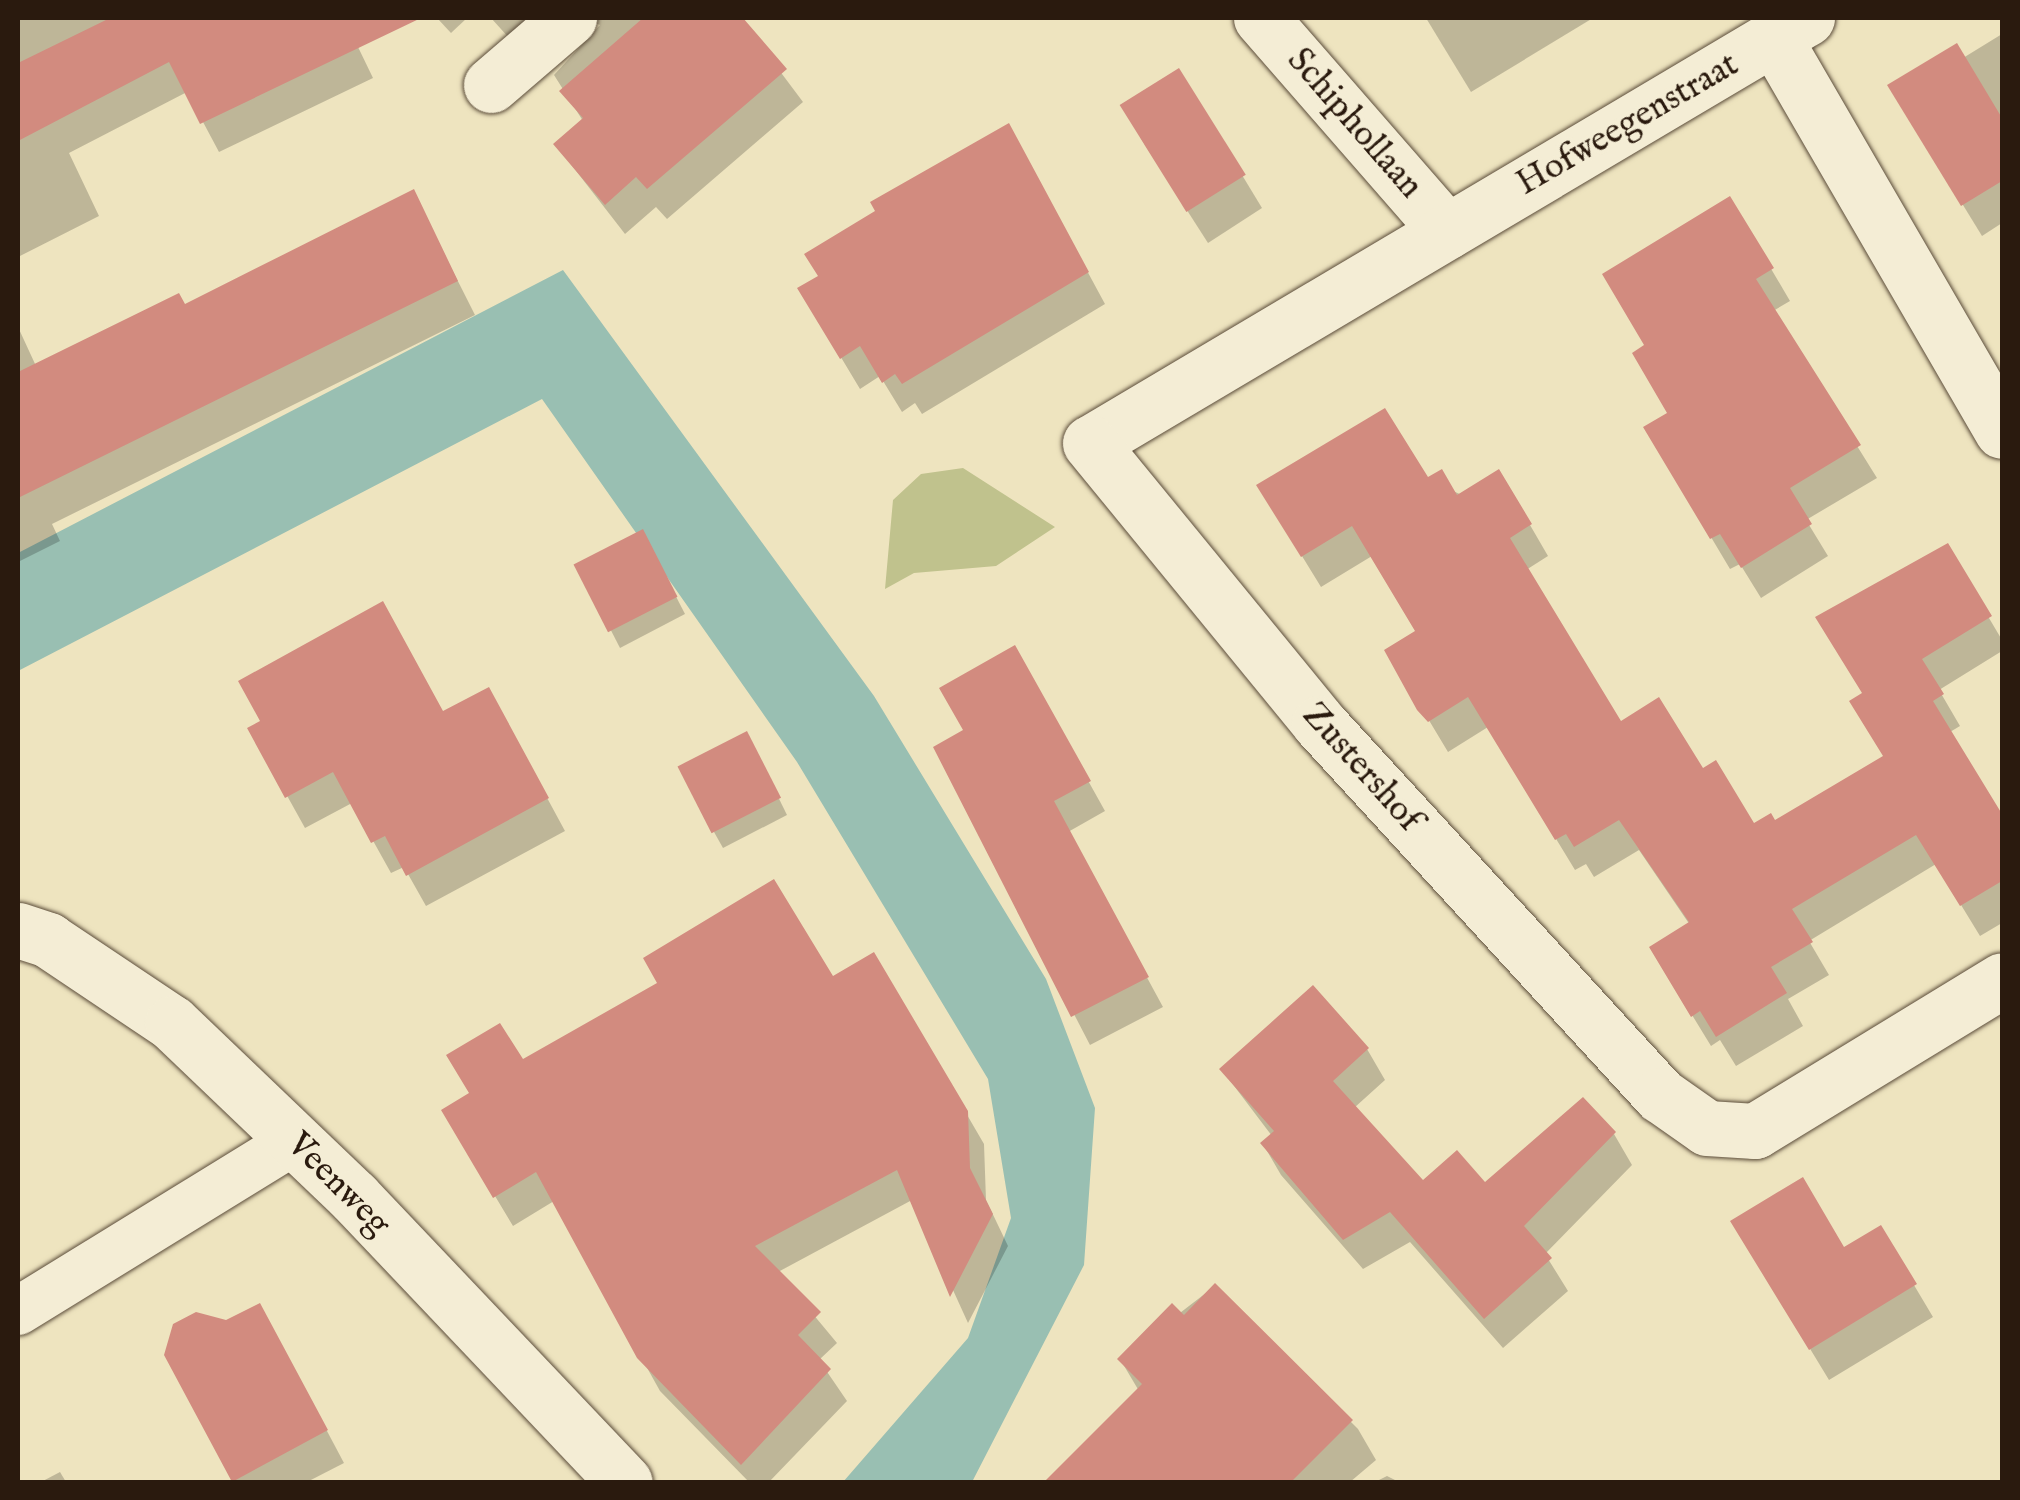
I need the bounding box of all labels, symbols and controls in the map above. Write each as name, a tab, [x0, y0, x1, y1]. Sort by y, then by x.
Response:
street label: Schiphollaan	[1277, 40, 1431, 208]
street label: Hofweegenstraat	[1510, 45, 1746, 205]
street label: Zustershof	[1292, 695, 1430, 841]
street label: Veenweg	[277, 1124, 399, 1246]

